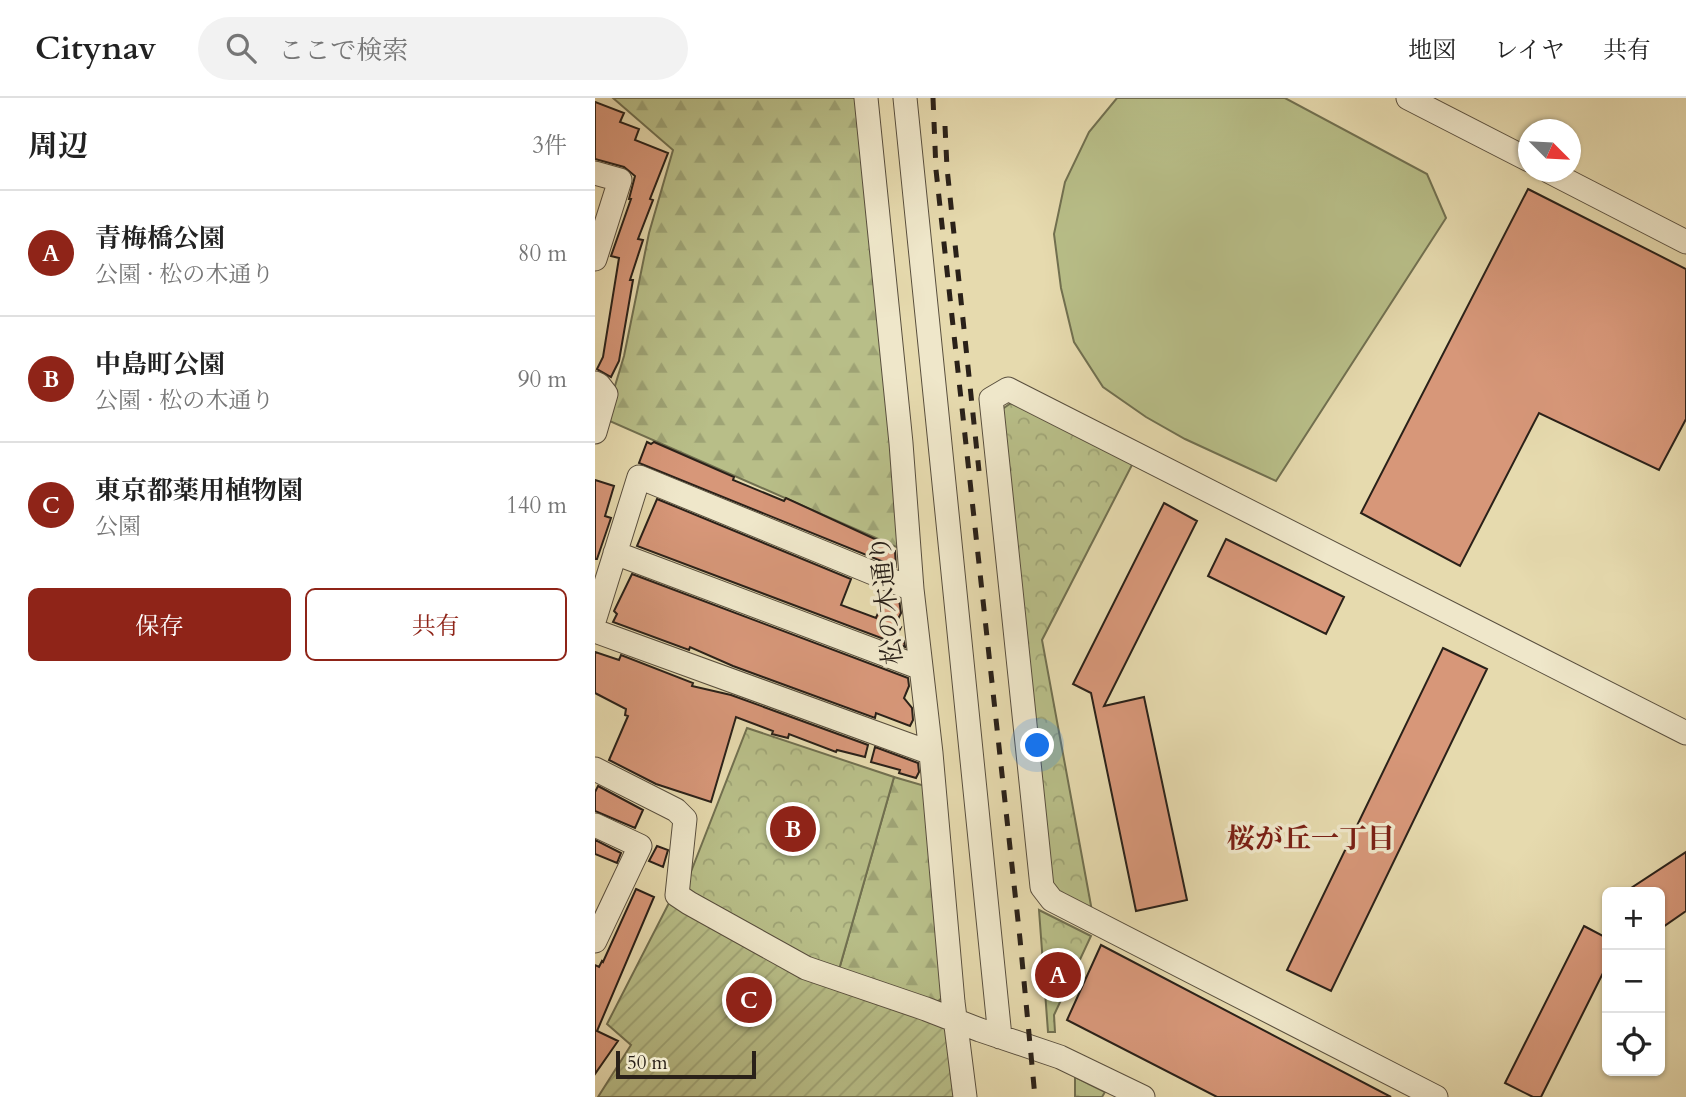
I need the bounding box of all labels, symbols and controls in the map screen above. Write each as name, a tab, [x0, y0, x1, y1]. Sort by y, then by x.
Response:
search box	[198, 17, 688, 80]
text: Citynav	[35, 26, 156, 71]
icon: search	[222, 29, 260, 67]
text: ここで検索	[278, 33, 408, 68]
text: 地図	[1408, 34, 1456, 67]
text: レイヤ	[1494, 34, 1565, 67]
text: 共有	[1603, 34, 1651, 67]
north arrow	[1518, 119, 1581, 182]
text: 周辺	[28, 126, 88, 167]
text: 3件	[532, 130, 567, 161]
text: 青梅橋公園	[95, 221, 225, 256]
text: A	[42, 238, 60, 269]
text: 80 m	[518, 238, 567, 269]
text: 公園 · 松の木通り	[95, 259, 274, 290]
text: 中島町公園	[95, 347, 225, 382]
text: B	[43, 364, 59, 395]
text: 90 m	[518, 364, 567, 395]
text: 公園 · 松の木通り	[95, 385, 274, 416]
text: 東京都薬用植物園	[95, 473, 303, 508]
text: C	[42, 490, 60, 521]
text: 140 m	[506, 490, 567, 521]
text: 公園	[95, 511, 141, 542]
street label: 松の木通り	[862, 533, 911, 666]
button: 保存	[28, 588, 291, 661]
button: 共有	[305, 588, 567, 661]
your location	[1020, 728, 1054, 762]
pin: B	[770, 803, 816, 855]
district label: 桜が丘一丁目	[1227, 820, 1395, 858]
map controls	[1602, 887, 1665, 1076]
button: +	[1602, 887, 1665, 950]
pin: A	[1035, 949, 1081, 1001]
button: −	[1602, 950, 1665, 1013]
pin: C	[726, 974, 772, 1026]
button: locate	[1602, 1013, 1665, 1076]
scale bar	[616, 1048, 756, 1080]
text: 50 m	[627, 1050, 668, 1076]

